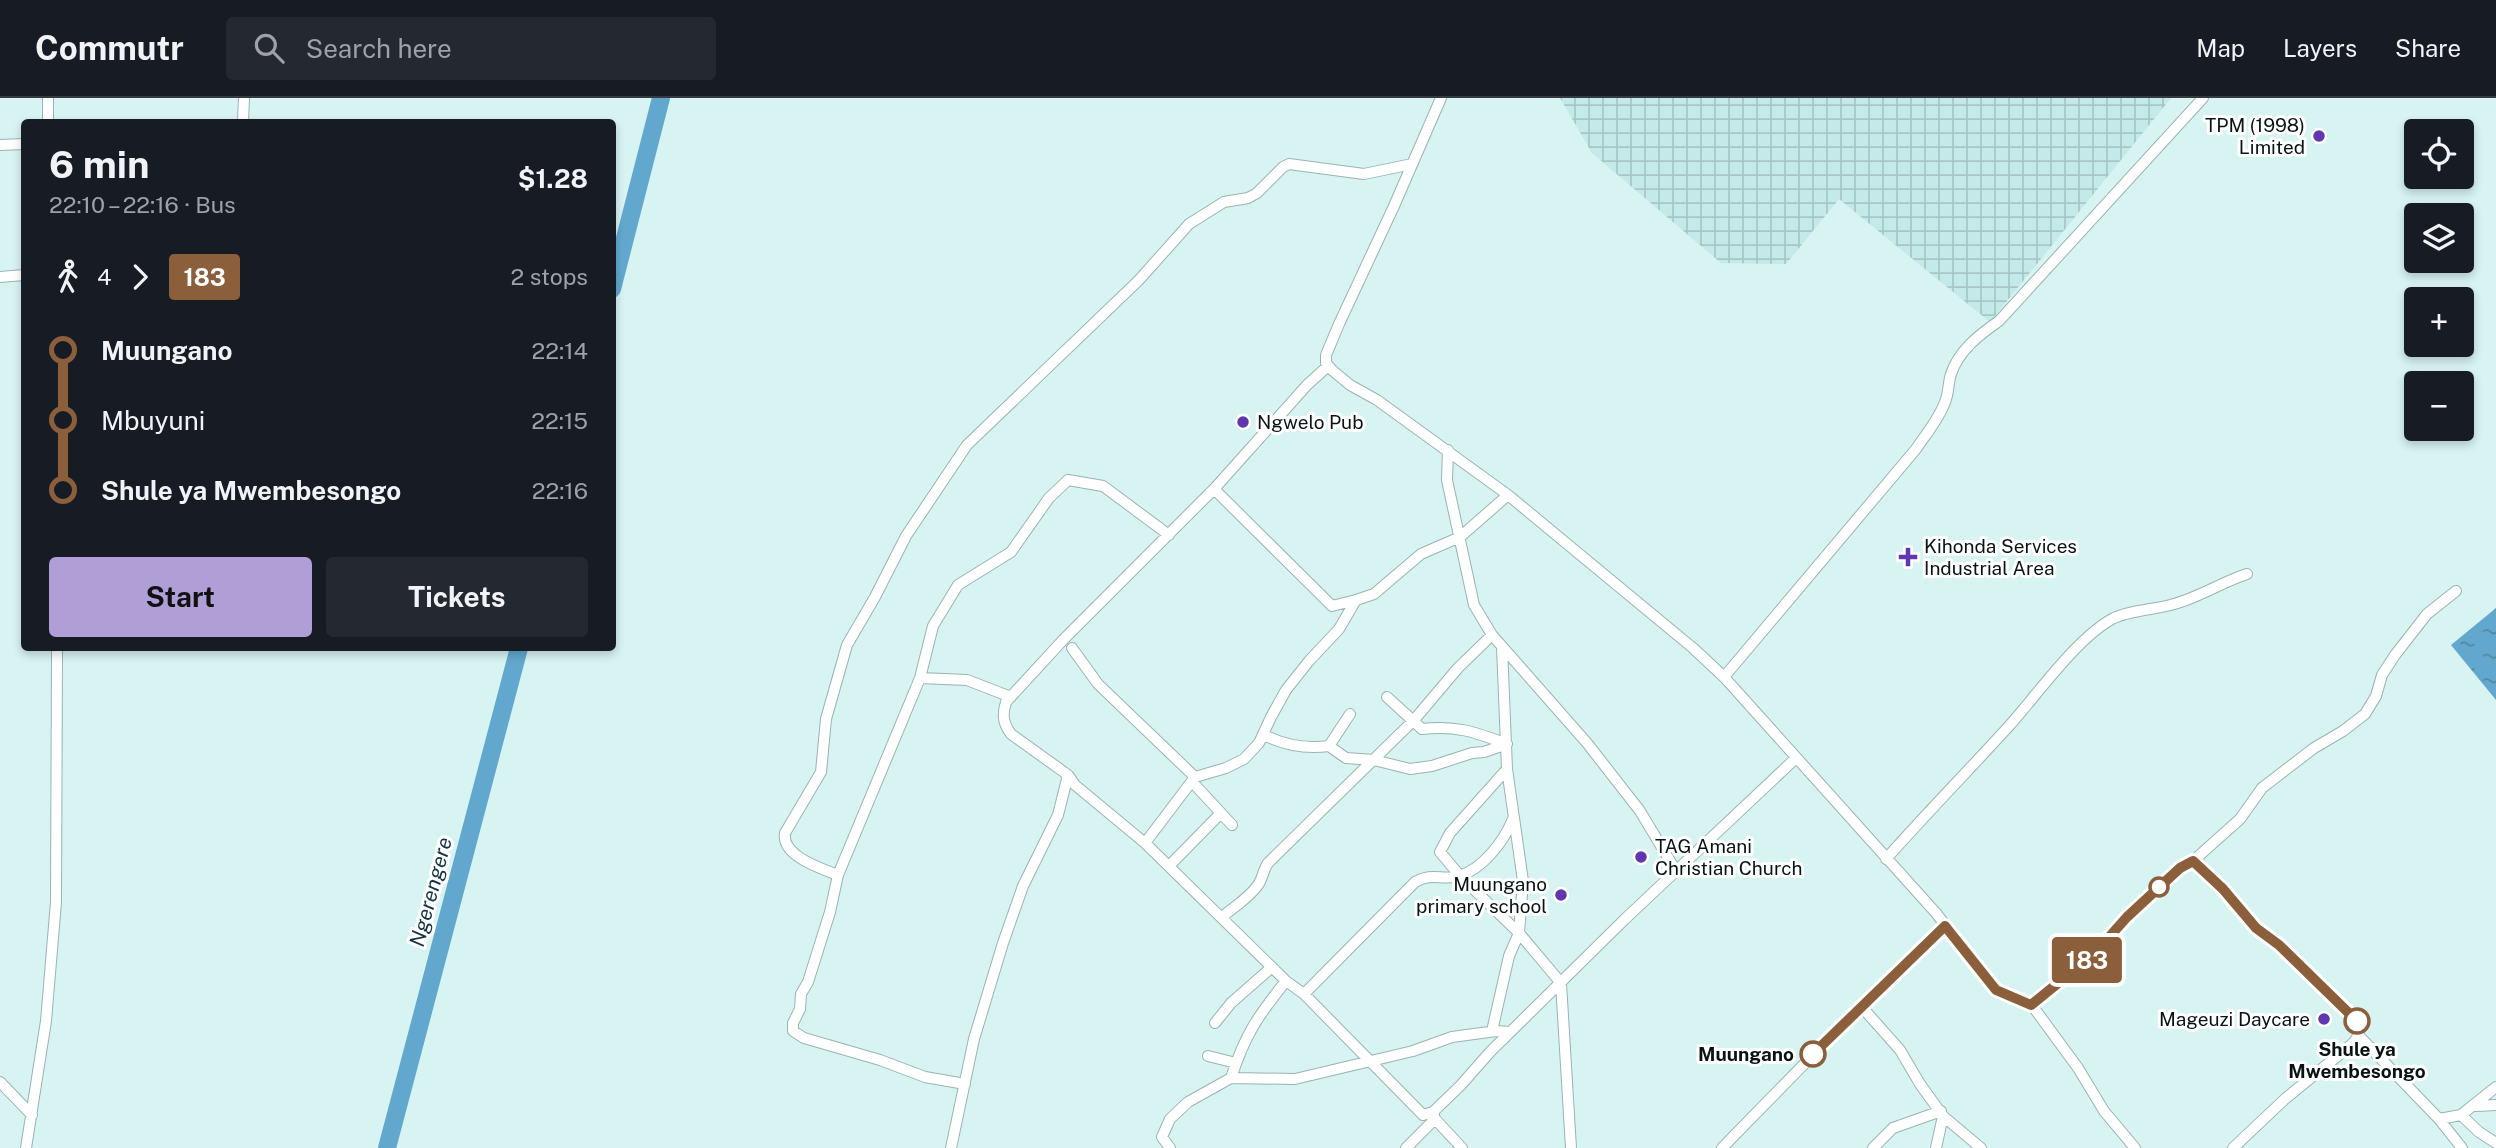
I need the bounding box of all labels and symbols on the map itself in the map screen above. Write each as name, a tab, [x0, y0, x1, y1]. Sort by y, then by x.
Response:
place label: TPM (1998) Limited	[2205, 114, 2305, 158]
marker: TPM (1998) Limited	[2311, 128, 2327, 144]
place label: Ngwelo Pub	[1257, 411, 1363, 433]
marker: Ngwelo Pub	[1235, 414, 1251, 430]
place label: Kihonda Services Industrial Area	[1924, 535, 2077, 579]
marker: Kihonda Services Industrial Area	[1898, 547, 1918, 567]
water label: Ngerengere	[404, 834, 457, 949]
place label: TAG Amani Christian Church	[1655, 835, 1802, 879]
marker: TAG Amani Christian Church	[1633, 849, 1649, 865]
place label: Muungano primary school	[1416, 873, 1547, 917]
unlabelled marker	[2149, 877, 2169, 897]
marker: Muungano primary school	[1553, 887, 1569, 903]
line badge: 183	[2047, 937, 2127, 983]
place label: Mageuzi Daycare	[2159, 1008, 2310, 1030]
marker: Shule ya Mwembesongo	[2344, 1008, 2370, 1034]
marker: Mageuzi Daycare	[2316, 1011, 2332, 1027]
place label: Shule ya Mwembesongo	[2288, 1038, 2426, 1082]
marker: Muungano	[1800, 1041, 1826, 1067]
place label: Muungano	[1698, 1043, 1794, 1065]

